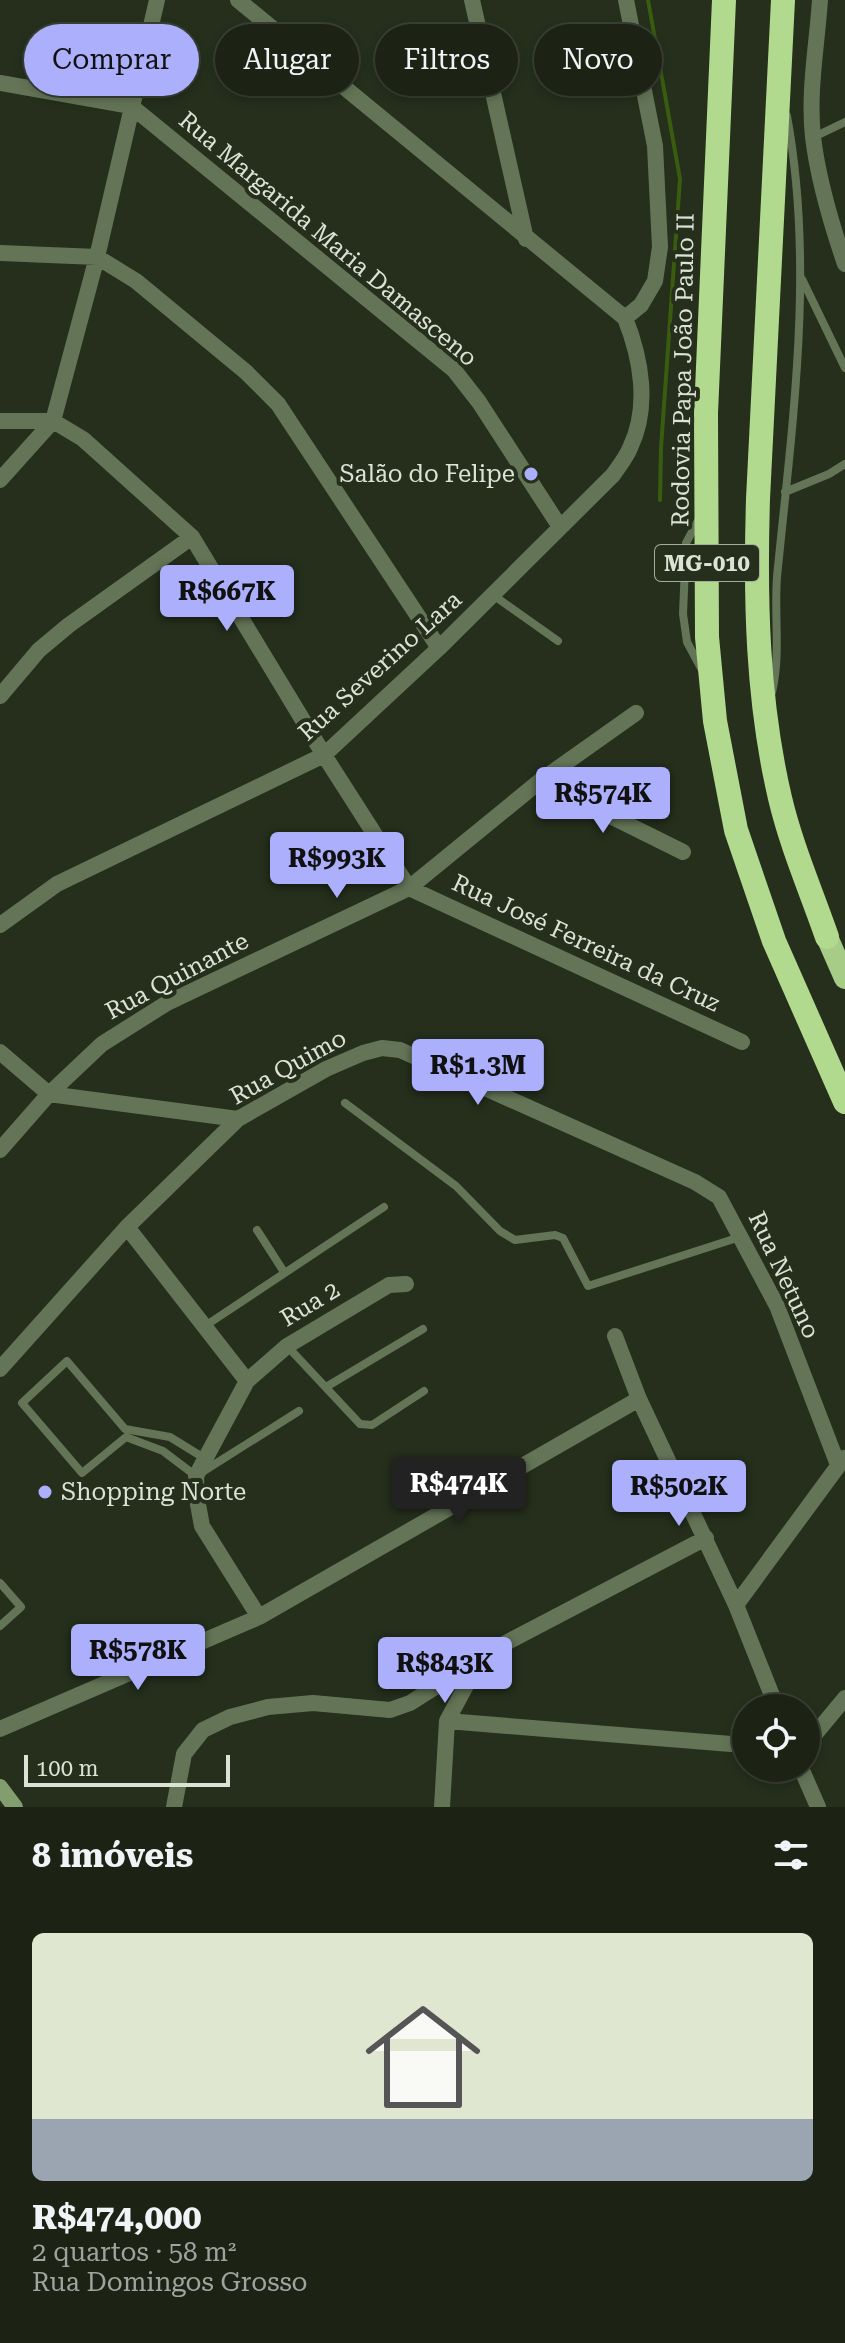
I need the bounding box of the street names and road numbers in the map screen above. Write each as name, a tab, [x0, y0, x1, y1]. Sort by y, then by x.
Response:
street label: Rua Margarida Maria Damasceno	[173, 106, 483, 372]
street label: Rodovia Papa João Paulo II	[666, 213, 700, 527]
road number: MG-010	[655, 545, 759, 581]
street label: Rua Severino Lara	[293, 585, 467, 747]
street label: Rua José Ferreira da Cruz	[448, 869, 724, 1017]
street label: Rua Quinante	[101, 927, 253, 1025]
street label: Rua Quimo	[225, 1024, 351, 1110]
street label: Rua Netuno	[742, 1207, 826, 1343]
street label: Rua 2	[275, 1276, 345, 1332]

